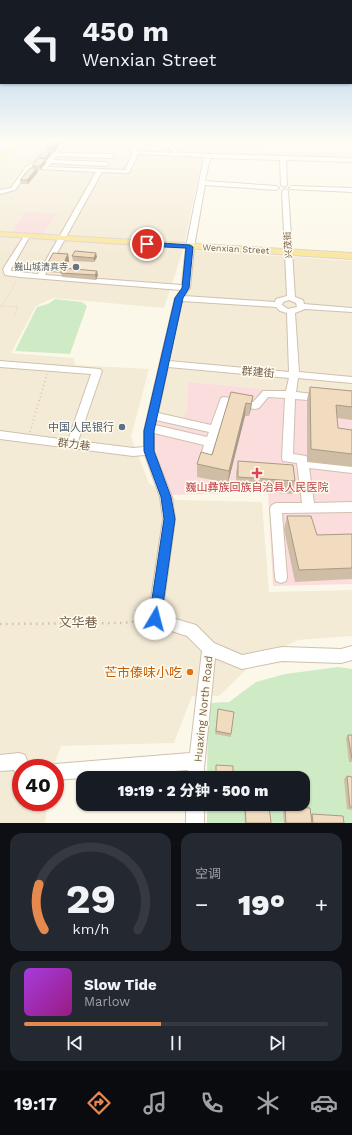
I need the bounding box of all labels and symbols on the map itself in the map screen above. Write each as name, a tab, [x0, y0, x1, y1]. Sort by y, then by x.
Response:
pin	[130, 227, 164, 261]
street label: 兴茂街	[282, 231, 294, 259]
street label: Wenxian Street	[202, 242, 270, 256]
place label: 巍山城清真寺	[14, 262, 68, 272]
marker: 巍山城清真寺	[71, 262, 81, 272]
street label: 群建街	[241, 365, 275, 380]
place label: 中国人民银行	[48, 421, 114, 434]
marker: 中国人民银行	[117, 422, 127, 432]
street label: 群力巷	[57, 436, 91, 453]
marker: 巍山彝族回族自治县人民医院	[251, 467, 263, 479]
place label: 巍山彝族回族自治县人民医院	[186, 481, 329, 494]
position arrow	[134, 598, 176, 640]
street label: 文华巷	[58, 615, 98, 630]
street label: Huaxing North Road	[191, 655, 216, 763]
place label: 芒市傣味小吃	[104, 665, 182, 680]
marker: 芒市傣味小吃	[185, 667, 195, 677]
speed limit sign: 40	[12, 759, 64, 811]

